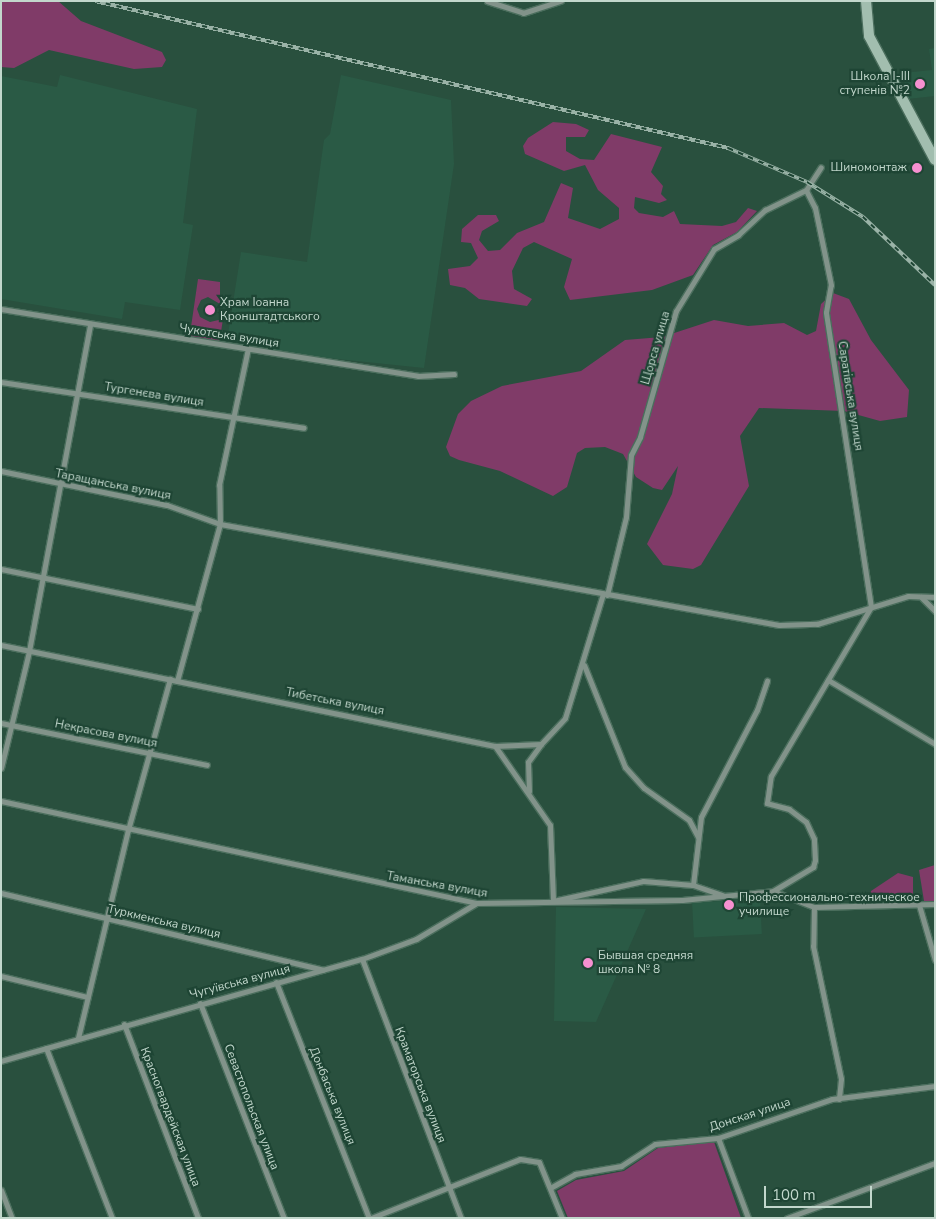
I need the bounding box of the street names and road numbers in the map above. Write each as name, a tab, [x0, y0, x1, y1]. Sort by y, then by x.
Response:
street label: Щорса улица	[639, 310, 673, 386]
street label: Чукотська вулиця	[178, 321, 280, 351]
street label: Саратівська вулиця	[834, 340, 866, 452]
street label: Тургенєва вулиця	[103, 380, 205, 410]
street label: Таращанська вулиця	[54, 467, 172, 503]
street label: Тибетська вулиця	[285, 685, 385, 719]
street label: Некрасова вулиця	[54, 717, 158, 751]
street label: Таманська вулиця	[385, 869, 489, 901]
street label: Туркменська вулиця	[106, 902, 222, 942]
street label: Чугуївська вулиця	[188, 962, 292, 1002]
street label: Краматорська вулиця	[391, 1025, 449, 1145]
street label: Севастопольская улица	[220, 1042, 282, 1172]
street label: Красногвардейская улица	[137, 1045, 203, 1189]
street label: Донбаська вулиця	[306, 1045, 358, 1147]
street label: Донская улица	[708, 1095, 792, 1135]

